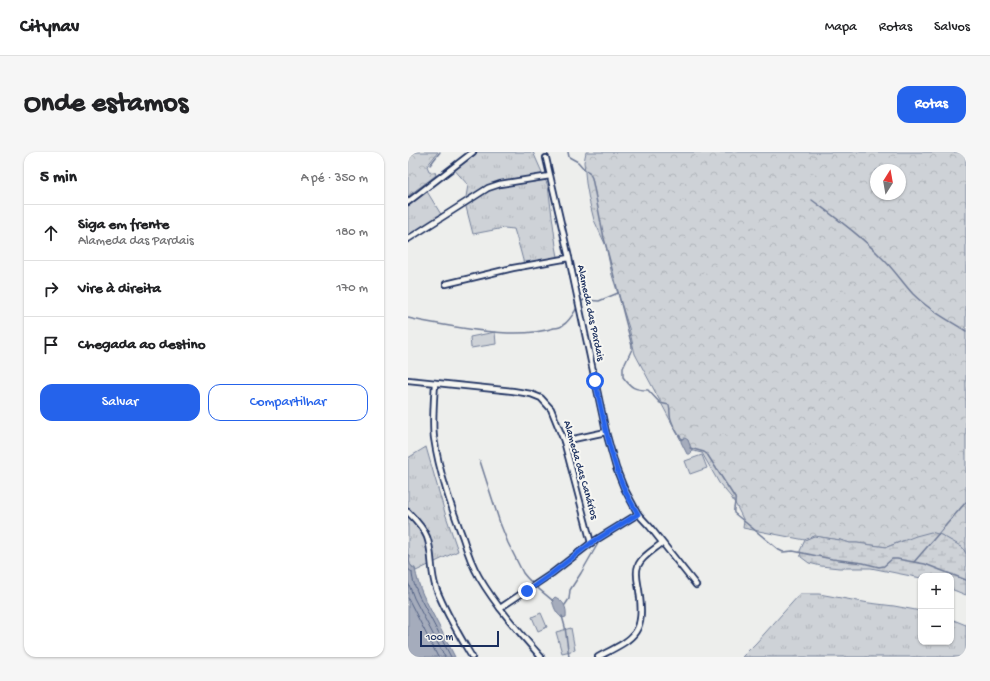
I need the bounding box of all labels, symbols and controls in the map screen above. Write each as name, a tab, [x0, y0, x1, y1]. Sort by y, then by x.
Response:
text: Citynav	[20, 16, 79, 39]
text: Mapa	[825, 19, 857, 36]
text: Rotas	[879, 19, 912, 36]
text: Salvos	[934, 19, 970, 36]
button: Rotas	[897, 86, 966, 123]
text: Onde estamos	[24, 88, 188, 121]
north arrow	[870, 164, 906, 200]
text: 5 min	[40, 168, 77, 188]
text: A pé · 350 m	[301, 171, 368, 186]
text: Siga em frente	[78, 216, 169, 234]
icon: ahead	[40, 222, 62, 244]
text: 180 m	[336, 225, 368, 240]
text: Alameda das Pardais	[78, 234, 194, 249]
street label: Alameda das Pardais	[574, 264, 606, 363]
icon: right	[40, 278, 62, 300]
text: Vire à direita	[78, 280, 161, 298]
text: 170 m	[336, 281, 368, 296]
icon: arrive	[40, 334, 62, 356]
text: Chegada ao destino	[78, 336, 205, 354]
route start	[586, 372, 604, 390]
button: Salvar	[40, 384, 200, 421]
button: Compartilhar	[208, 384, 368, 421]
street label: Alameda das Canários	[560, 419, 600, 522]
map controls	[918, 573, 954, 645]
button: +	[918, 573, 954, 609]
route end	[518, 582, 536, 600]
button: −	[918, 609, 954, 645]
scale bar	[420, 629, 499, 648]
text: 100 m	[426, 632, 453, 644]

